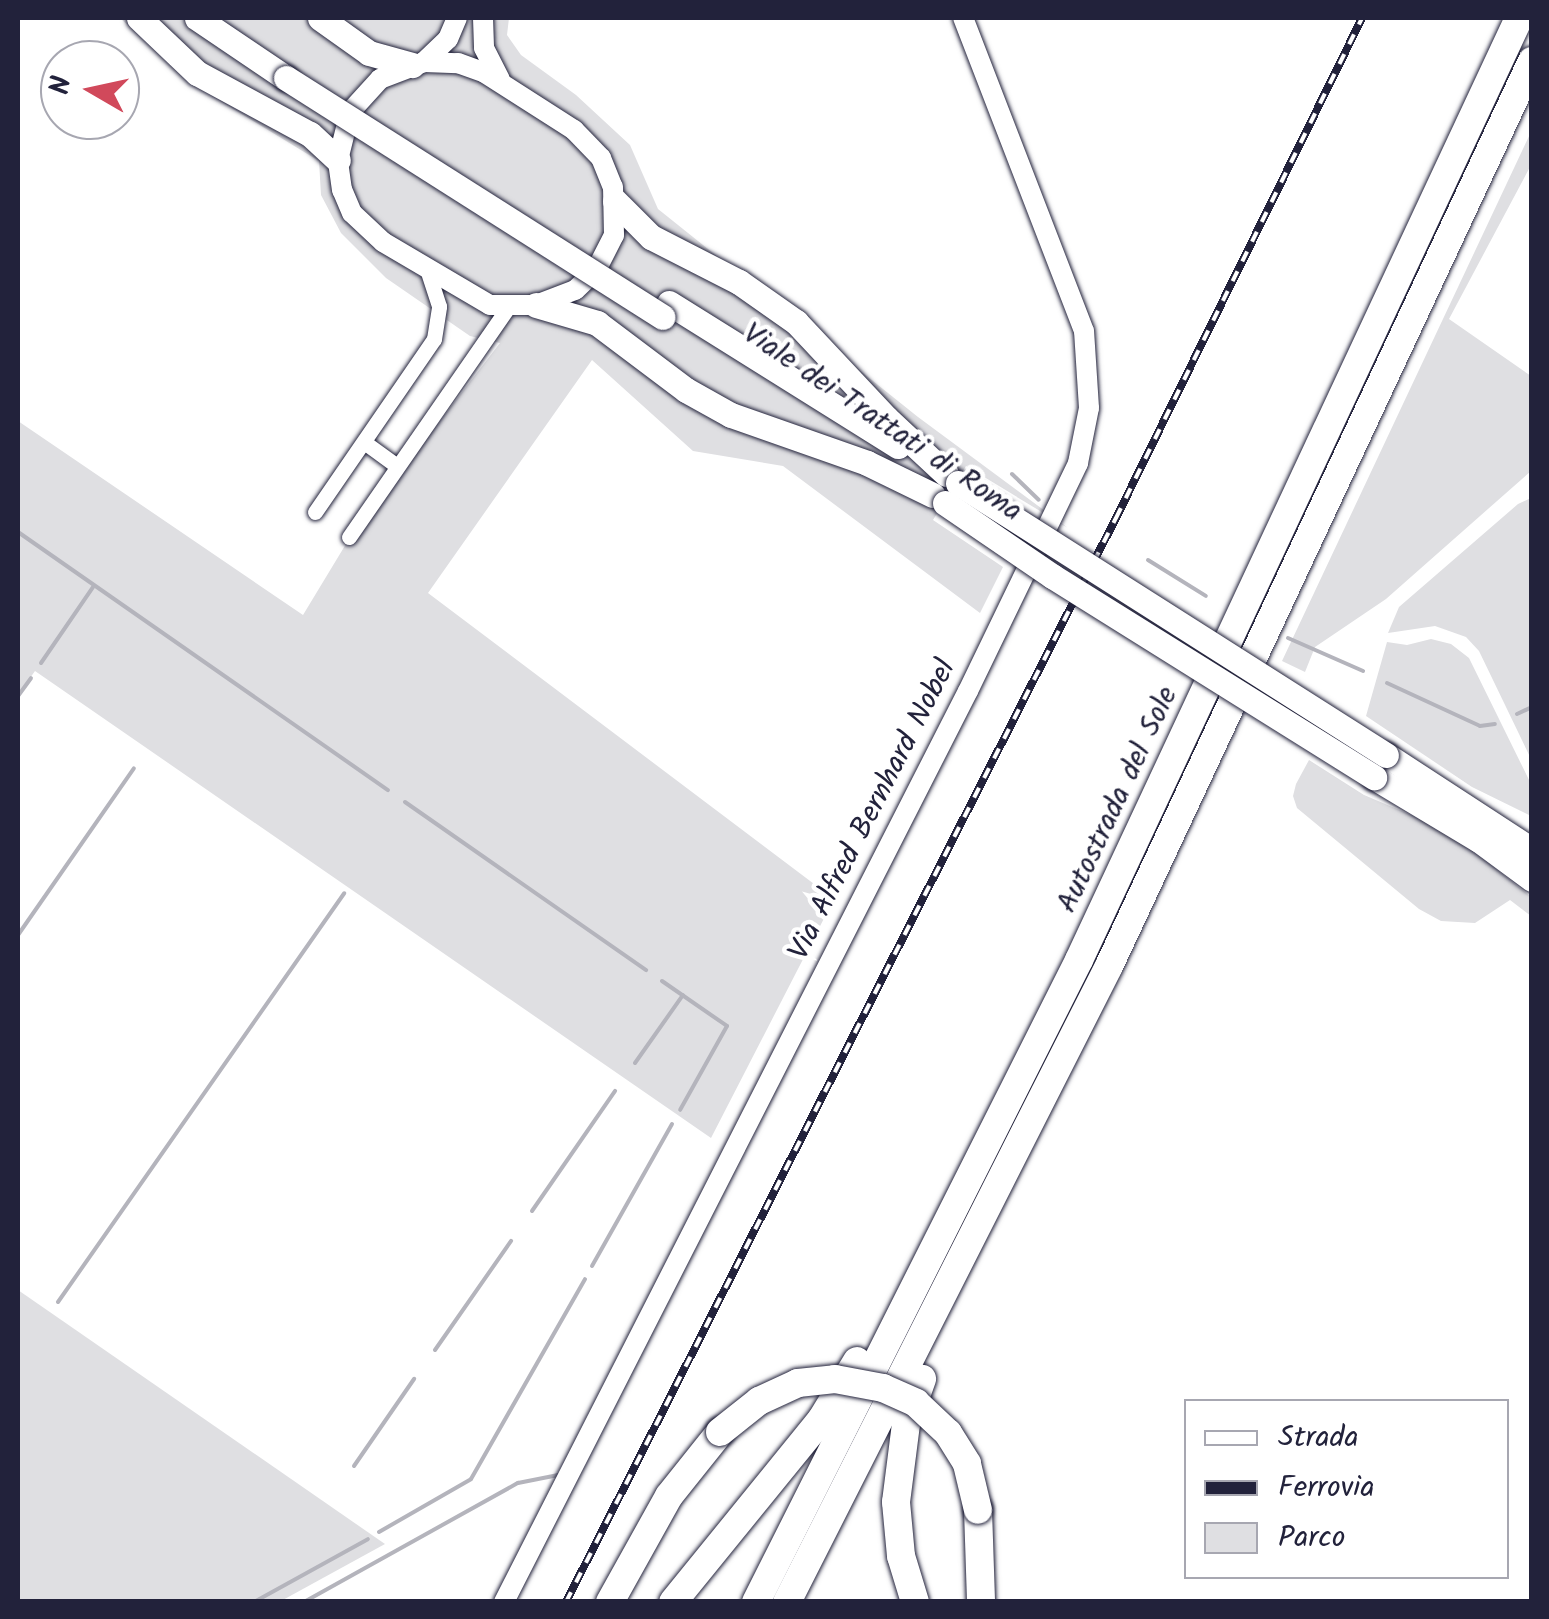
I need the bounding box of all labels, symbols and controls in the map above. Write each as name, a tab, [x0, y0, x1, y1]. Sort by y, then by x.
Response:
north arrow	[40, 40, 140, 140]
text: N	[38, 73, 85, 98]
street label: Viale dei Trattati di Roma	[736, 316, 1028, 530]
street label: Via Alfred Bernhard Nobel	[781, 654, 965, 966]
street label: Autostrada del Sole	[1050, 681, 1186, 919]
legend	[1184, 1399, 1509, 1579]
text: Strada	[1278, 1414, 1359, 1462]
text: Ferrovia	[1278, 1464, 1375, 1512]
text: Parco	[1278, 1514, 1345, 1562]

